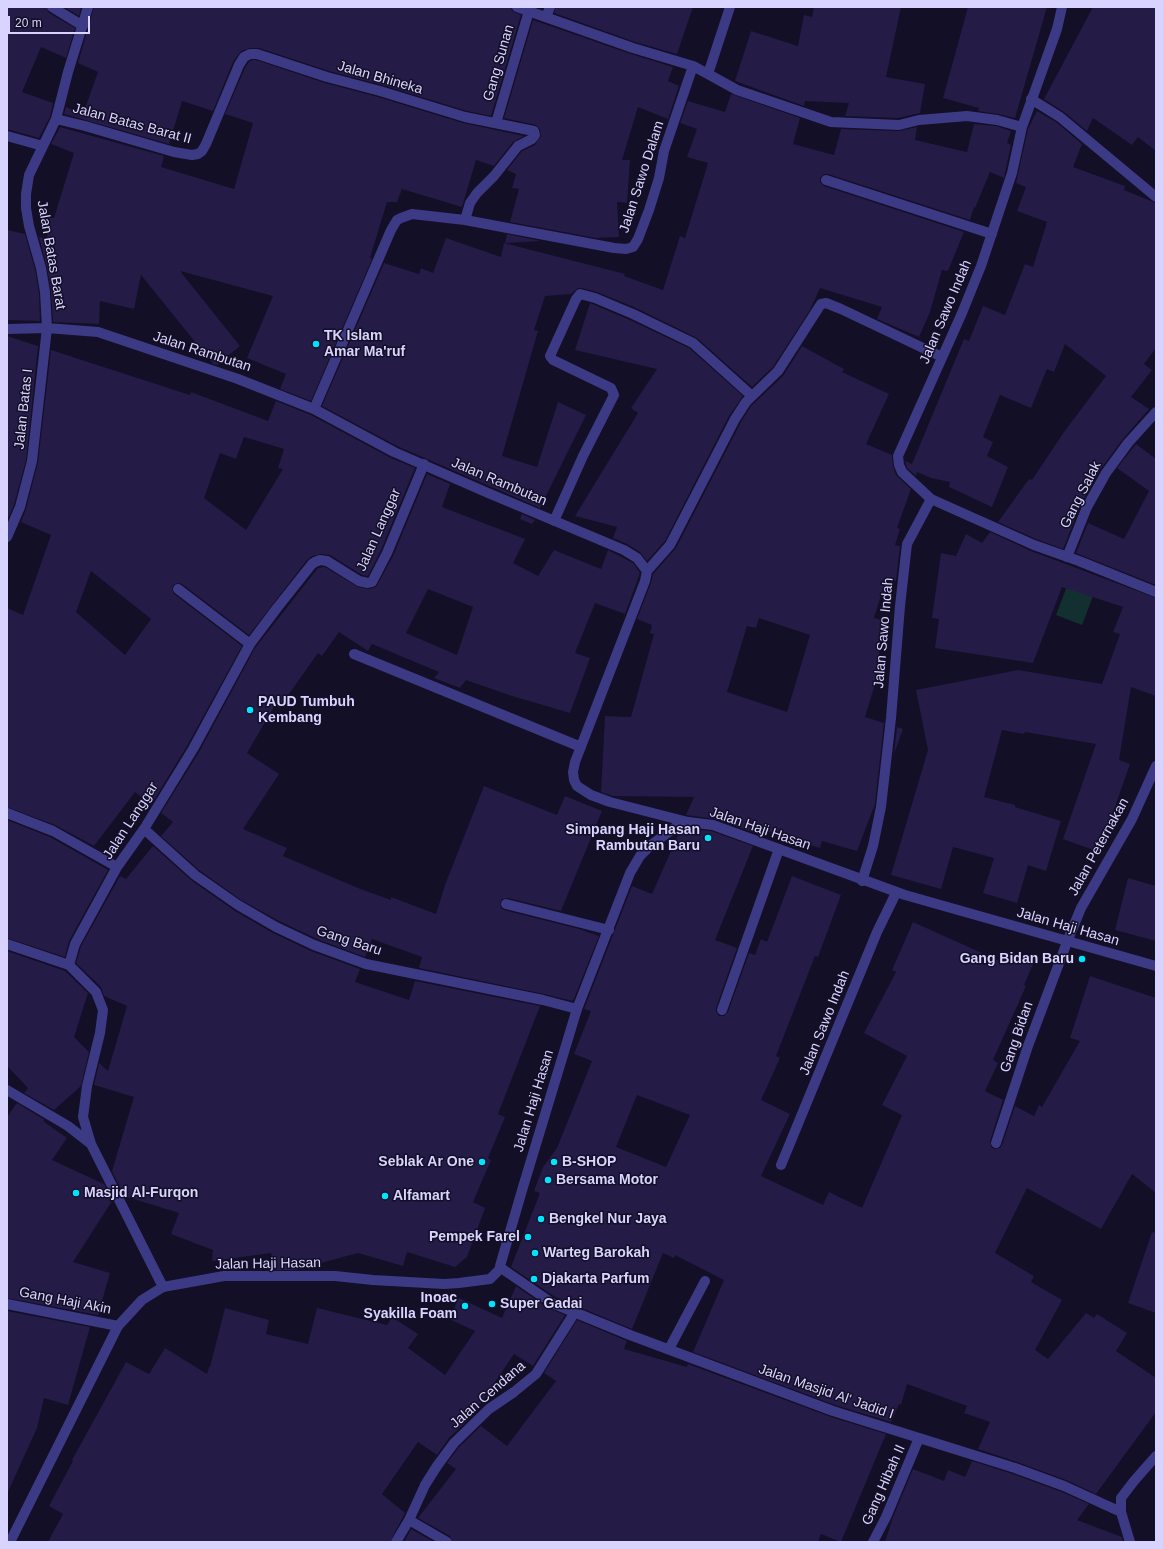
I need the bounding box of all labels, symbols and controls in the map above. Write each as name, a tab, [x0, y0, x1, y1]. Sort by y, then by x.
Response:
scale bar	[10, 8, 92, 34]
text: 20 m	[15, 16, 42, 30]
street label: Gang Sunan	[480, 23, 518, 103]
street label: Jalan Bhineka	[335, 58, 425, 98]
street label: Jalan Batas Barat II	[71, 100, 193, 148]
street label: Jalan Sawo Dalam	[616, 119, 668, 235]
street label: Jalan Batas Barat	[33, 199, 69, 311]
street label: Jalan Sawo Indah	[917, 257, 975, 367]
street label: Jalan Rambutan	[151, 328, 253, 376]
place label: TK Islam Amar Ma'ruf	[324, 328, 405, 360]
marker: TK Islam Amar Ma'ruf	[311, 339, 321, 349]
street label: Jalan Batas I	[11, 368, 37, 450]
street label: Jalan Rambutan	[449, 454, 549, 510]
street label: Gang Salak	[1057, 459, 1105, 531]
street label: Jalan Langgar	[353, 486, 405, 574]
street label: Jalan Sawo Indah	[871, 577, 897, 689]
place label: PAUD Tumbuh Kembang	[258, 694, 355, 726]
marker: PAUD Tumbuh Kembang	[245, 705, 255, 715]
street label: Jalan Langgar	[100, 779, 162, 863]
street label: Jalan Peternakan	[1065, 795, 1133, 899]
street label: Jalan Haji Hasan	[707, 804, 813, 854]
place label: Simpang Haji Hasan Rambutan Baru	[565, 822, 700, 854]
marker: Simpang Haji Hasan Rambutan Baru	[703, 833, 713, 843]
street label: Jalan Haji Hasan	[1015, 904, 1121, 950]
street label: Gang Baru	[314, 923, 384, 959]
place label: Gang Bidan Baru	[960, 951, 1074, 967]
marker: Gang Bidan Baru	[1077, 954, 1087, 964]
street label: Jalan Sawo Indah	[796, 968, 854, 1078]
street label: Gang Bidan	[997, 999, 1037, 1075]
street label: Jalan Haji Hasan	[510, 1048, 558, 1154]
place label: Seblak Ar One	[378, 1154, 474, 1170]
place label: B-SHOP	[562, 1154, 616, 1170]
marker: Seblak Ar One	[477, 1157, 487, 1167]
marker: B-SHOP	[549, 1157, 559, 1167]
place label: Bersama Motor	[556, 1172, 658, 1188]
marker: Bersama Motor	[543, 1175, 553, 1185]
place label: Masjid Al-Furqon	[84, 1185, 198, 1201]
marker: Masjid Al-Furqon	[71, 1188, 81, 1198]
place label: Alfamart	[393, 1188, 450, 1204]
marker: Alfamart	[380, 1191, 390, 1201]
place label: Bengkel Nur Jaya	[549, 1211, 666, 1227]
marker: Bengkel Nur Jaya	[536, 1214, 546, 1224]
place label: Pempek Farel	[429, 1229, 520, 1245]
marker: Pempek Farel	[523, 1232, 533, 1242]
place label: Warteg Barokah	[543, 1245, 650, 1261]
marker: Warteg Barokah	[530, 1248, 540, 1258]
street label: Jalan Haji Hasan	[215, 1255, 321, 1273]
place label: Djakarta Parfum	[542, 1271, 649, 1287]
marker: Djakarta Parfum	[529, 1274, 539, 1284]
street label: Gang Haji Akin	[18, 1284, 112, 1318]
place label: Inoac Syakilla Foam	[364, 1290, 457, 1322]
place label: Super Gadai	[500, 1296, 582, 1312]
marker: Super Gadai	[487, 1299, 497, 1309]
marker: Inoac Syakilla Foam	[460, 1301, 470, 1311]
street label: Jalan Cendana	[447, 1358, 529, 1432]
street label: Jalan Masjid Al' Jadid I	[756, 1361, 896, 1423]
street label: Gang Hibah II	[859, 1442, 909, 1528]

